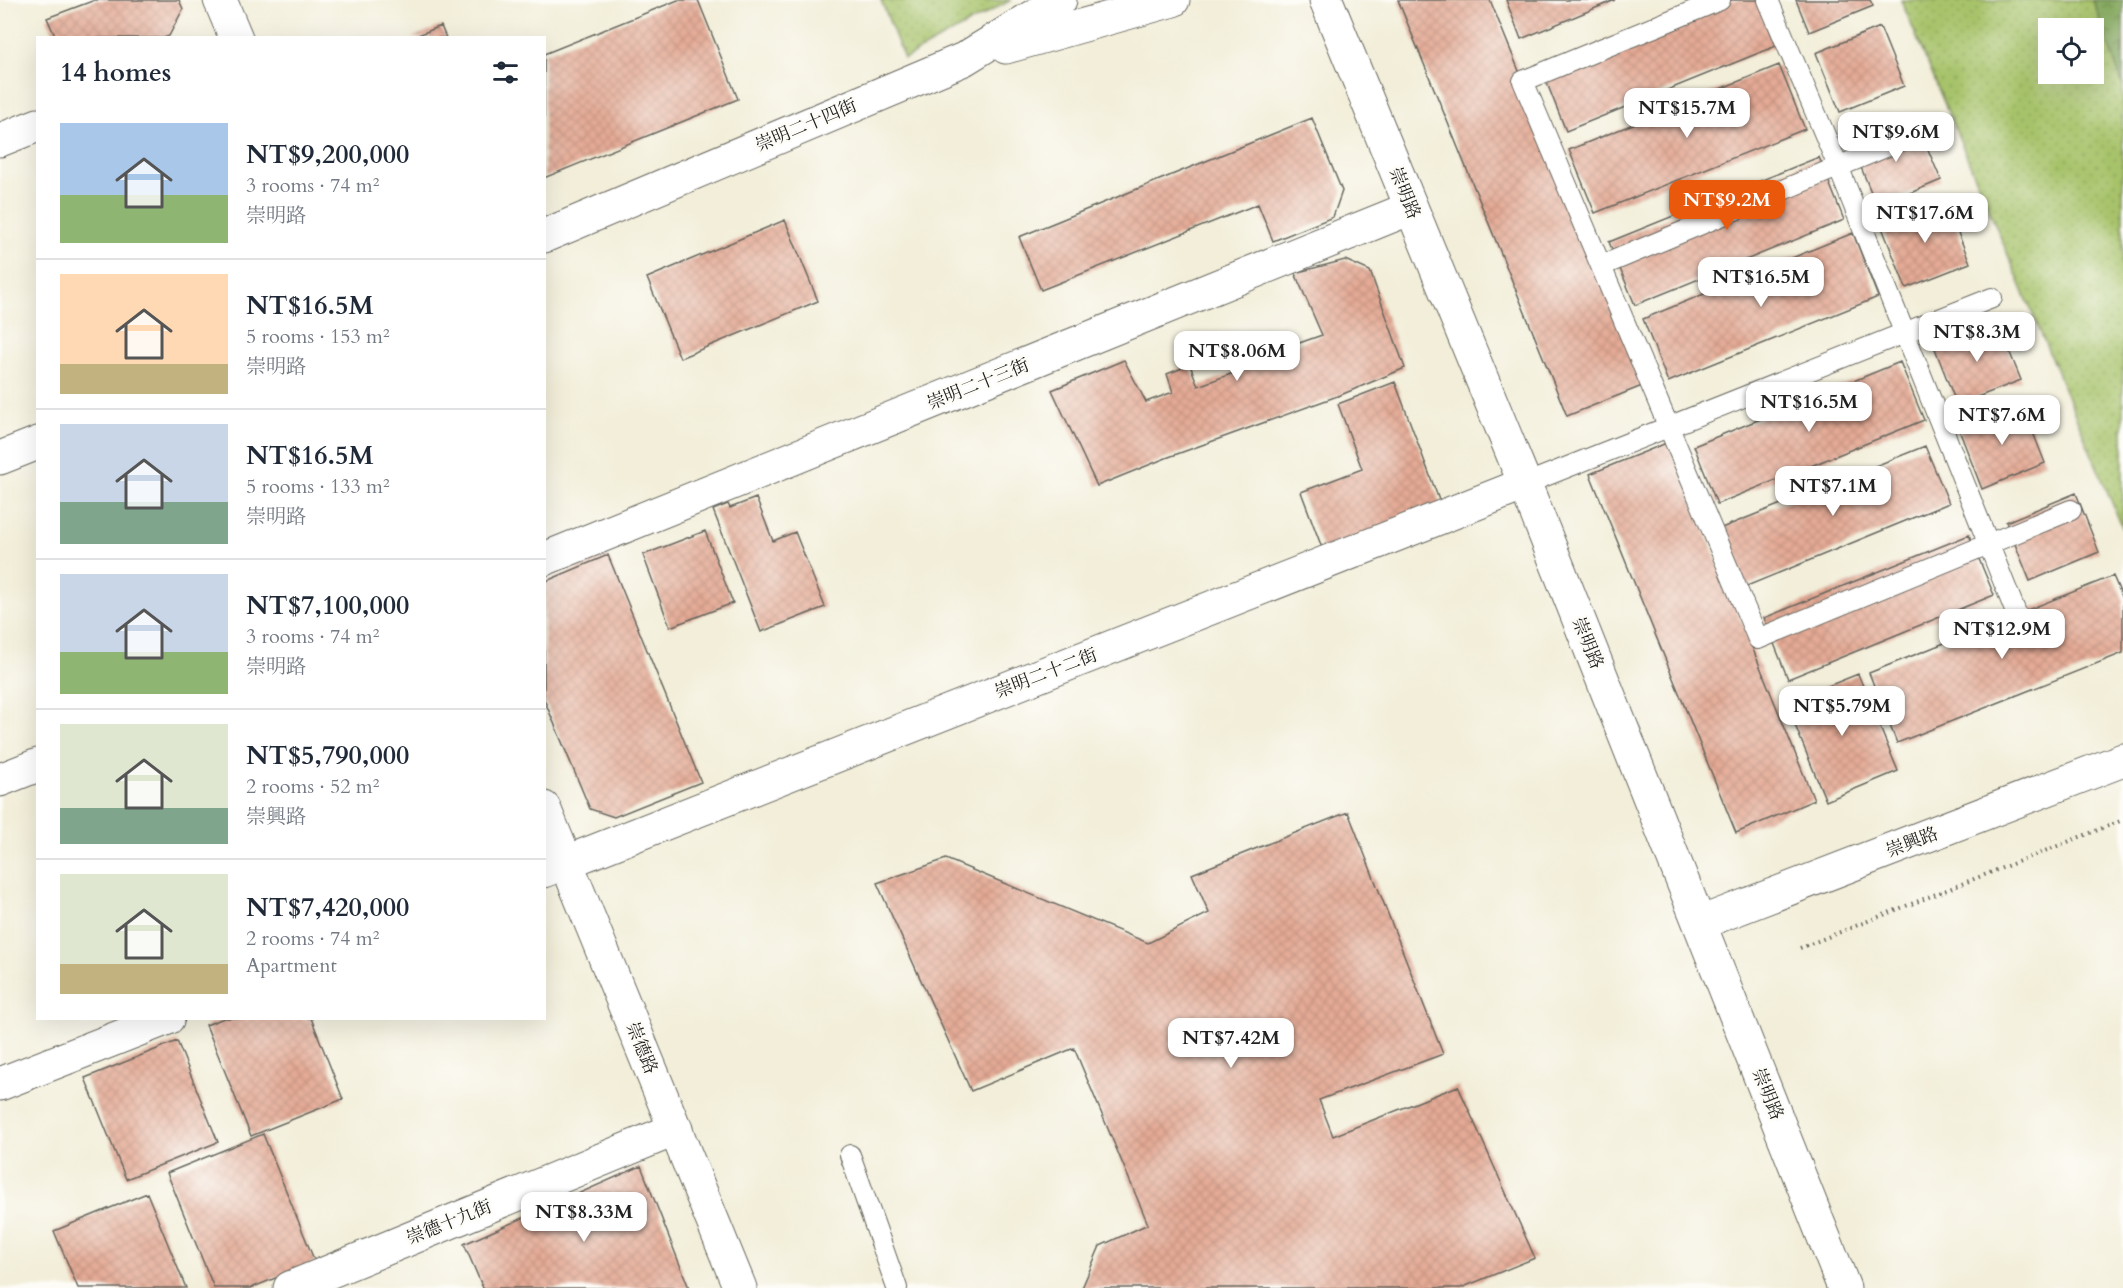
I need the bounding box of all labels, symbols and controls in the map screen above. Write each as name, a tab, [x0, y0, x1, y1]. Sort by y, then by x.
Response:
map controls	[2038, 18, 2104, 84]
button: locate	[2038, 18, 2104, 84]
text: 14 homes	[60, 55, 171, 90]
icon: filters	[489, 56, 522, 89]
pin: NT$15.7M	[1625, 88, 1749, 139]
street label: 崇明二十四街	[752, 93, 861, 158]
text: NT$15.7M	[1638, 94, 1736, 121]
pin: NT$9.6M	[1841, 112, 1951, 163]
text: NT$9.6M	[1852, 118, 1940, 145]
text: NT$9,200,000	[246, 137, 409, 172]
icon: home	[108, 147, 180, 219]
street label: 崇明路	[1383, 163, 1426, 223]
text: 3 rooms · 74 m²	[246, 172, 379, 199]
pin: NT$9.2M	[1672, 180, 1782, 231]
text: NT$9.2M	[1683, 186, 1771, 213]
pin: NT$17.6M	[1863, 193, 1987, 244]
text: NT$17.6M	[1876, 199, 1974, 226]
text: 崇明路	[246, 202, 306, 229]
pin: NT$16.5M	[1699, 257, 1823, 308]
text: NT$16.5M	[1712, 263, 1810, 290]
text: NT$16.5M	[246, 288, 374, 323]
icon: home	[108, 298, 180, 370]
pin: NT$8.3M	[1922, 312, 2032, 363]
text: NT$8.3M	[1933, 318, 2021, 345]
text: 5 rooms · 153 m²	[246, 323, 390, 350]
pin: NT$8.06M	[1175, 331, 1299, 382]
text: NT$8.06M	[1188, 337, 1286, 364]
text: 崇明路	[246, 353, 306, 380]
street label: 崇明二十三街	[923, 353, 1033, 416]
pin: NT$16.5M	[1747, 382, 1871, 433]
text: NT$16.5M	[1760, 388, 1858, 415]
pin: NT$7.6M	[1947, 395, 2057, 446]
text: NT$7.6M	[1958, 401, 2046, 428]
text: NT$16.5M	[246, 438, 374, 473]
icon: home	[108, 448, 180, 520]
pin: NT$7.1M	[1778, 466, 1888, 517]
text: NT$7.1M	[1789, 472, 1877, 499]
text: 5 rooms · 133 m²	[246, 473, 390, 500]
text: 崇明路	[246, 503, 306, 530]
text: NT$7,100,000	[246, 588, 409, 623]
icon: home	[108, 598, 180, 670]
pin: NT$12.9M	[1940, 609, 2064, 660]
street label: 崇明路	[1566, 613, 1609, 673]
text: NT$12.9M	[1953, 615, 2051, 642]
text: 3 rooms · 74 m²	[246, 623, 379, 650]
street label: 崇明二十二街	[991, 642, 1101, 704]
text: 崇明路	[246, 653, 306, 680]
pin: NT$5.79M	[1780, 686, 1904, 737]
text: NT$5.79M	[1793, 692, 1891, 719]
text: NT$5,790,000	[246, 738, 409, 773]
icon: home	[108, 748, 180, 820]
text: 2 rooms · 52 m²	[246, 773, 379, 800]
text: 崇興路	[246, 803, 306, 830]
street label: 崇興路	[1882, 821, 1942, 864]
text: NT$7,420,000	[246, 890, 409, 925]
icon: home	[108, 898, 180, 970]
text: 2 rooms · 74 m²	[246, 925, 379, 952]
text: Apartment	[246, 952, 337, 979]
street label: 崇德路	[620, 1018, 663, 1078]
pin: NT$7.42M	[1169, 1018, 1293, 1069]
text: NT$7.42M	[1182, 1024, 1280, 1051]
street label: 崇明路	[1746, 1064, 1789, 1124]
pin: NT$8.33M	[522, 1192, 646, 1243]
street label: 崇德十九街	[403, 1194, 496, 1251]
text: NT$8.33M	[535, 1198, 633, 1225]

